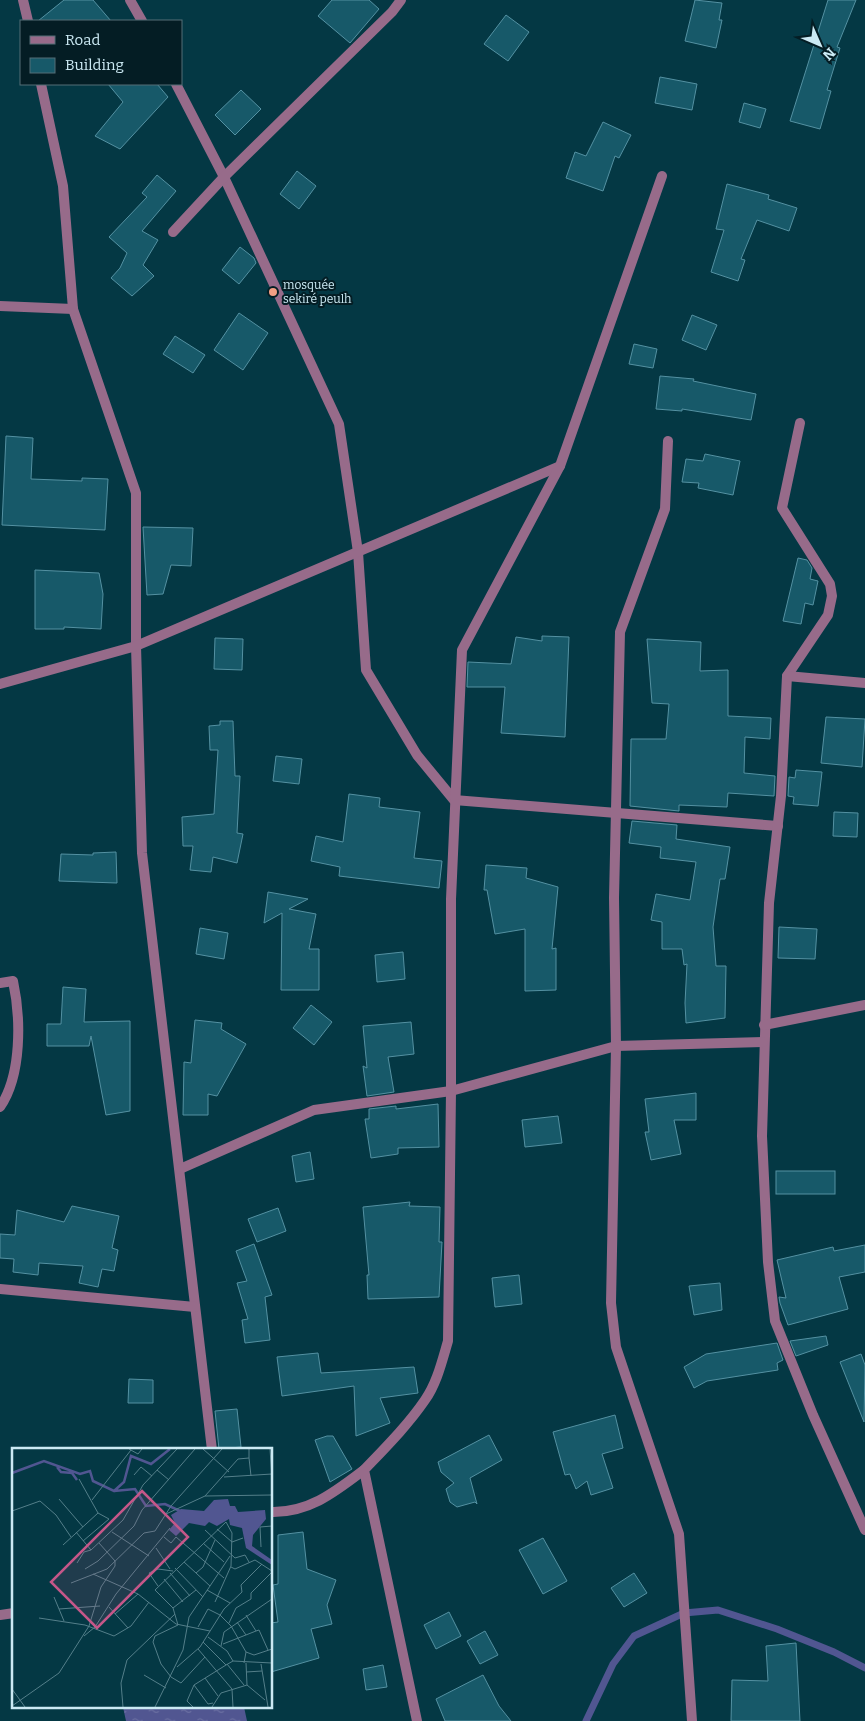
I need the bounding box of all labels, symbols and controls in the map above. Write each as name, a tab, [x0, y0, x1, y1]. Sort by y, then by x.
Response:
legend	[20, 20, 182, 85]
north arrow	[795, 20, 845, 70]
text: Road	[65, 31, 100, 49]
text: N	[819, 44, 839, 64]
text: Building	[65, 56, 124, 74]
place label: mosquée sekiré peulh	[283, 278, 352, 306]
marker: mosquée sekiré peulh	[267, 286, 279, 298]
inset map	[12, 1448, 272, 1708]

